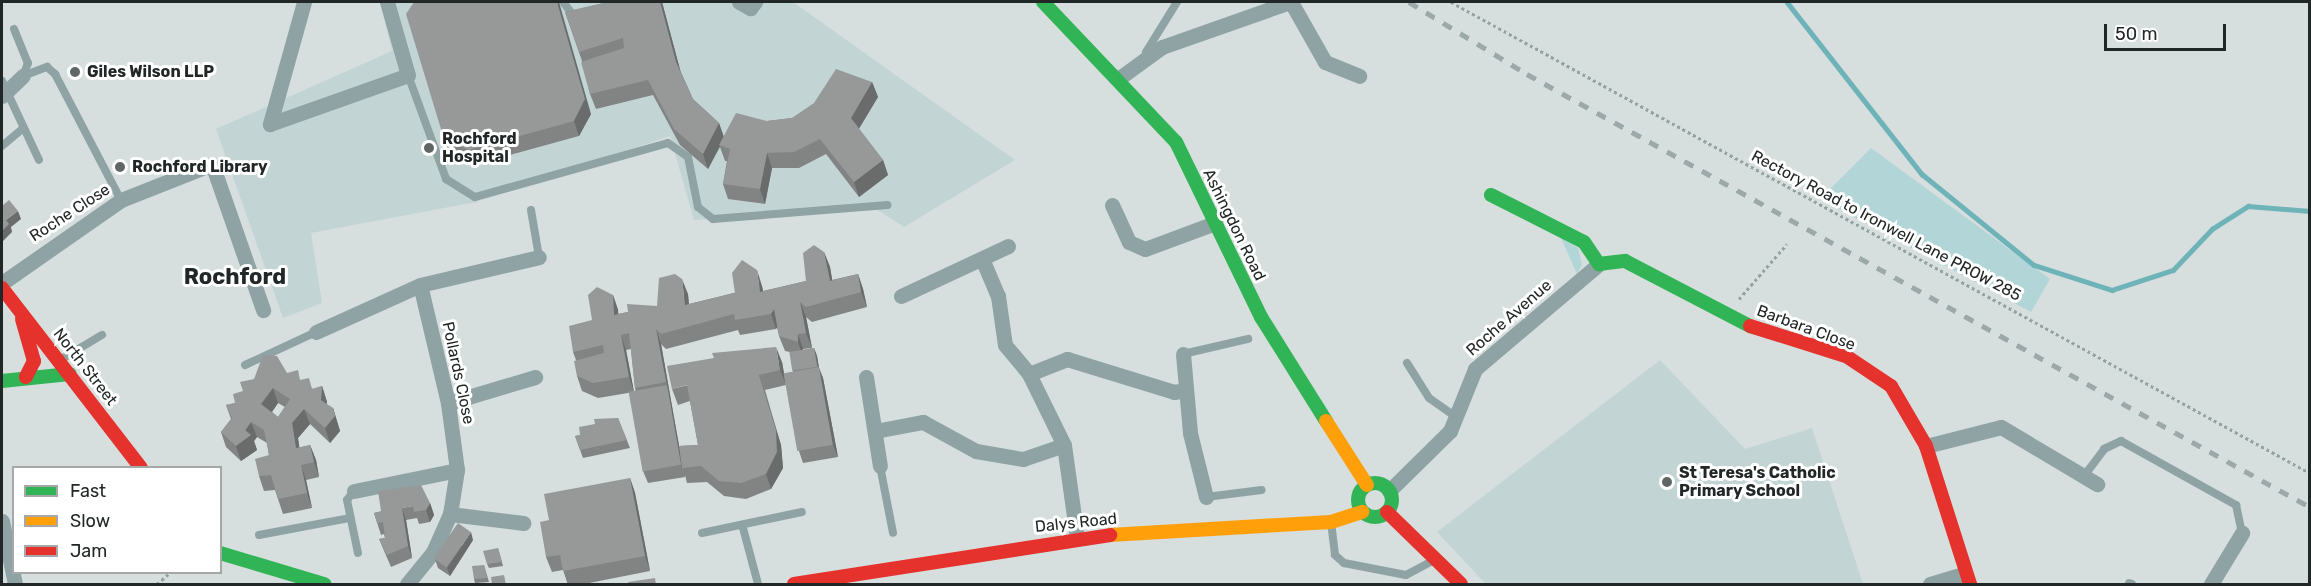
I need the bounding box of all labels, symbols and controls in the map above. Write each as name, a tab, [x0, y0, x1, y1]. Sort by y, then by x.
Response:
scale bar	[2107, 12, 2228, 50]
text: 50 m	[2115, 23, 2158, 45]
place label: Giles Wilson LLP	[87, 62, 214, 82]
marker: Giles Wilson LLP	[68, 65, 82, 79]
place label: Rochford Hospital	[442, 129, 517, 167]
marker: Rochford Hospital	[420, 139, 438, 157]
street label: Rectory Road to Ironwell Lane PROW 285	[1747, 146, 2025, 306]
place label: Rochford Library	[132, 157, 268, 177]
marker: Rochford Library	[113, 160, 127, 174]
street label: Ashingdon Road	[1199, 166, 1269, 284]
street label: Roche Close	[26, 180, 114, 246]
district label: Rochford	[184, 264, 286, 290]
street label: Roche Avenue	[1462, 276, 1556, 360]
street label: Barbara Close	[1754, 301, 1858, 355]
street label: Pollards Close	[438, 320, 478, 426]
street label: North Street	[49, 325, 121, 409]
place label: St Teresa's Catholic Primary School	[1679, 463, 1836, 501]
legend	[12, 466, 222, 574]
marker: St Teresa's Catholic Primary School	[1660, 475, 1674, 489]
text: Fast	[70, 480, 106, 502]
street label: Dalys Road	[1034, 509, 1118, 537]
text: Slow	[70, 510, 110, 532]
text: Jam	[70, 540, 107, 562]

